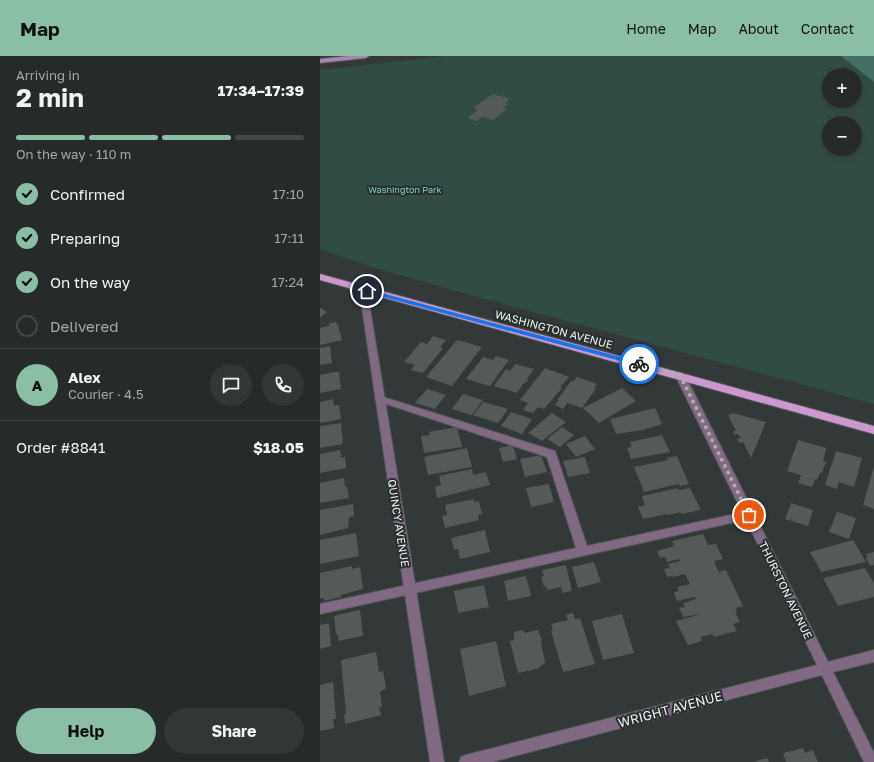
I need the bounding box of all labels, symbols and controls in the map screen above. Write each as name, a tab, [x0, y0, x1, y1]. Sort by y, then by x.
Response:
text: Map	[20, 17, 60, 40]
text: Home	[626, 20, 666, 37]
text: Map	[688, 20, 716, 37]
text: About	[738, 20, 779, 37]
text: Contact	[801, 20, 854, 37]
text: Arriving in	[16, 67, 80, 83]
map controls	[822, 68, 862, 156]
button: +	[822, 68, 862, 108]
text: 17:34–17:39	[217, 81, 304, 99]
text: 2 min	[16, 82, 84, 113]
button: −	[822, 116, 862, 156]
text: On the way · 110 m	[16, 146, 131, 162]
icon: check	[16, 183, 38, 205]
park label: Washington Park	[368, 184, 442, 195]
text: Confirmed	[50, 185, 125, 203]
text: 17:10	[273, 186, 304, 202]
icon: check	[16, 227, 38, 249]
text: Preparing	[50, 229, 120, 247]
text: 17:11	[274, 230, 304, 246]
icon: check	[16, 271, 38, 293]
text: On the way	[50, 273, 130, 291]
text: 17:24	[271, 274, 304, 290]
pin	[350, 274, 384, 308]
icon: home	[356, 280, 378, 302]
street label: WASHINGTON AVENUE	[494, 307, 615, 351]
text: Delivered	[50, 317, 118, 335]
courier	[619, 344, 659, 384]
icon: bike	[628, 353, 650, 375]
button: chat	[210, 364, 252, 406]
button: phone	[262, 364, 304, 406]
text: Alex	[68, 368, 101, 386]
text: A	[32, 376, 42, 394]
text: Courier · 4.5	[68, 386, 143, 402]
text: Order #8841	[16, 438, 105, 456]
text: $18.05	[253, 438, 304, 456]
street label: QUINCY AVENUE	[386, 478, 412, 568]
pin	[732, 498, 766, 532]
icon: bag	[738, 504, 760, 526]
street label: THURSTON AVENUE	[757, 539, 815, 641]
street label: WRIGHT AVENUE	[616, 687, 724, 731]
button: Help	[16, 708, 156, 754]
button: Share	[164, 708, 304, 754]

